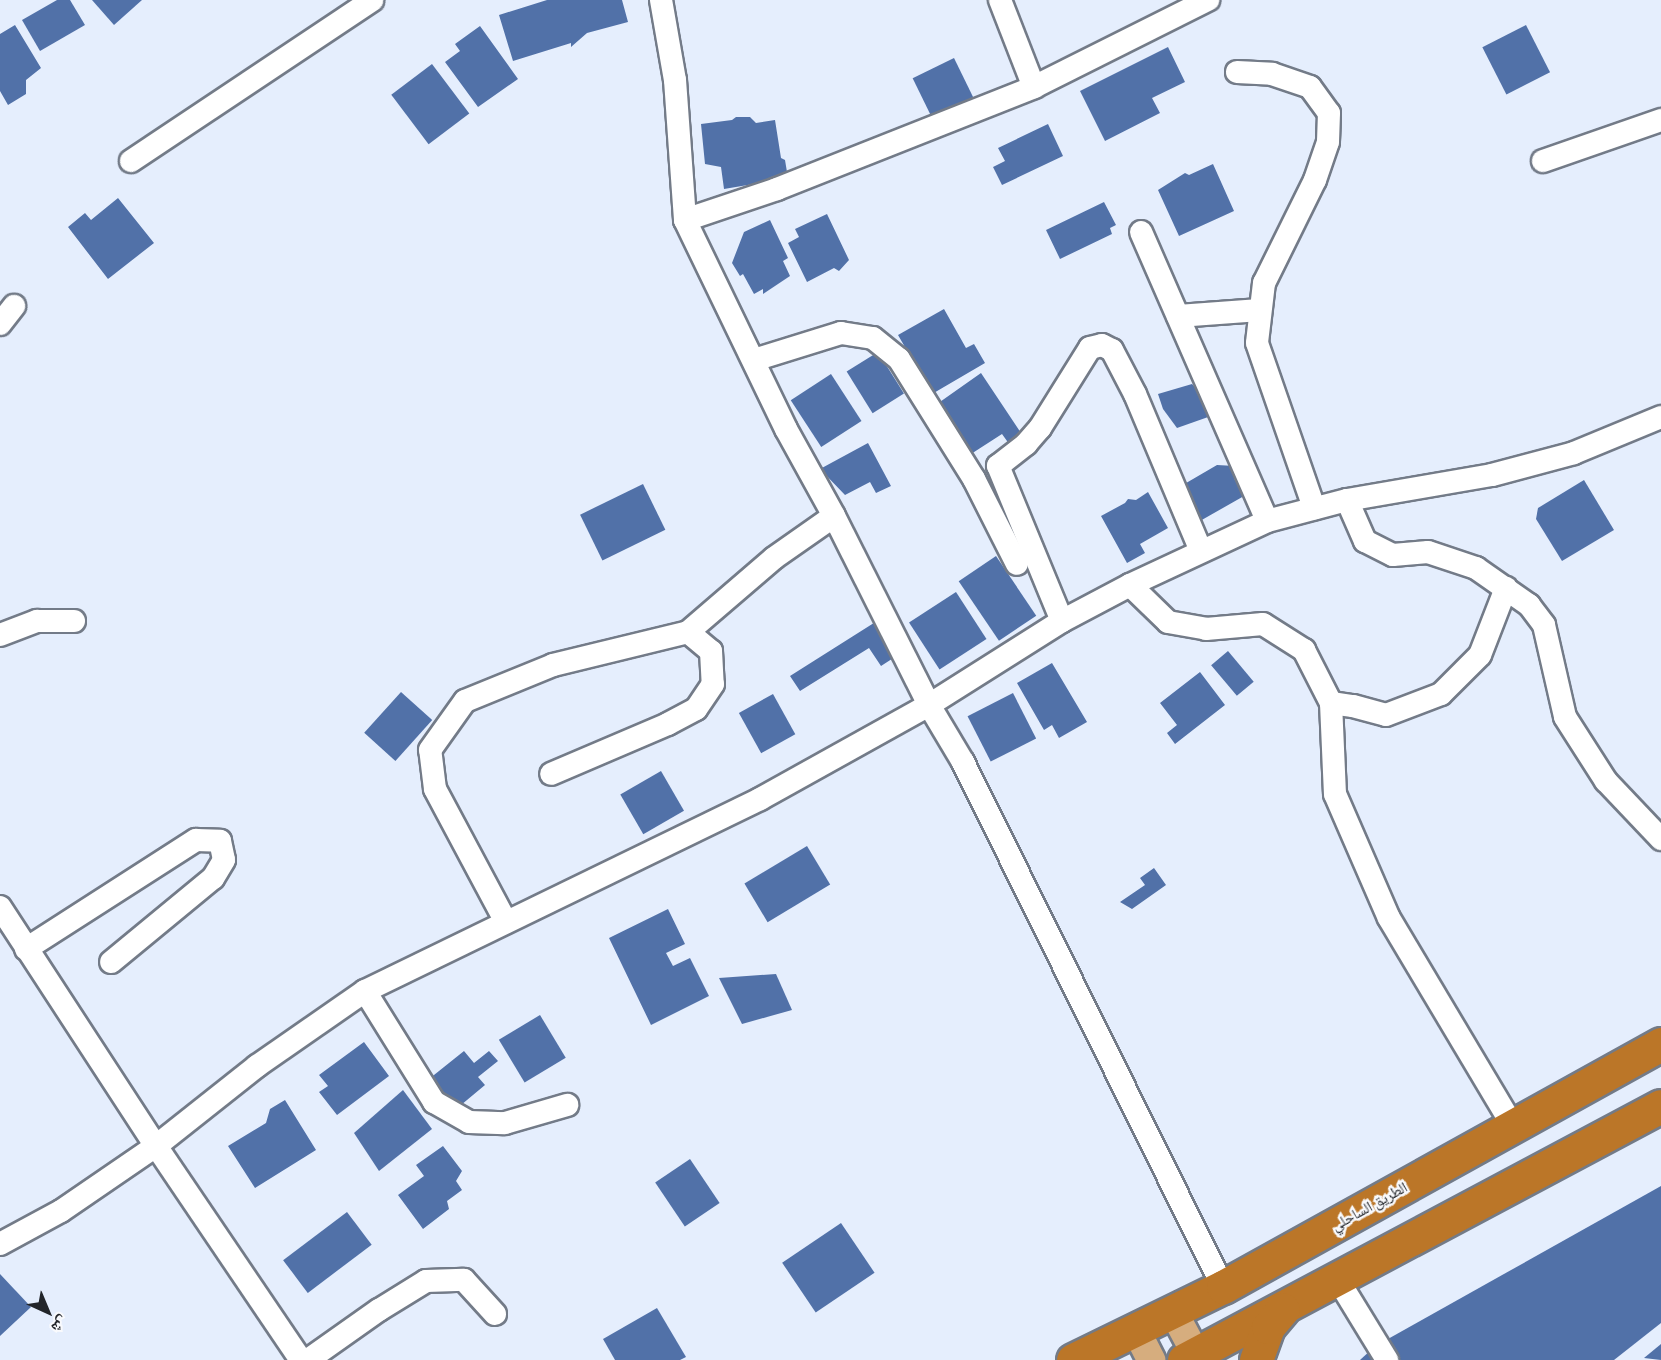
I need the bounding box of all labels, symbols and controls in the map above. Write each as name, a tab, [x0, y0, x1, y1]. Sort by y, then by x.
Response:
street label: الطريق الساحلي	[1328, 1178, 1410, 1234]
north arrow	[18, 1282, 78, 1342]
text: ش	[48, 1313, 74, 1338]

